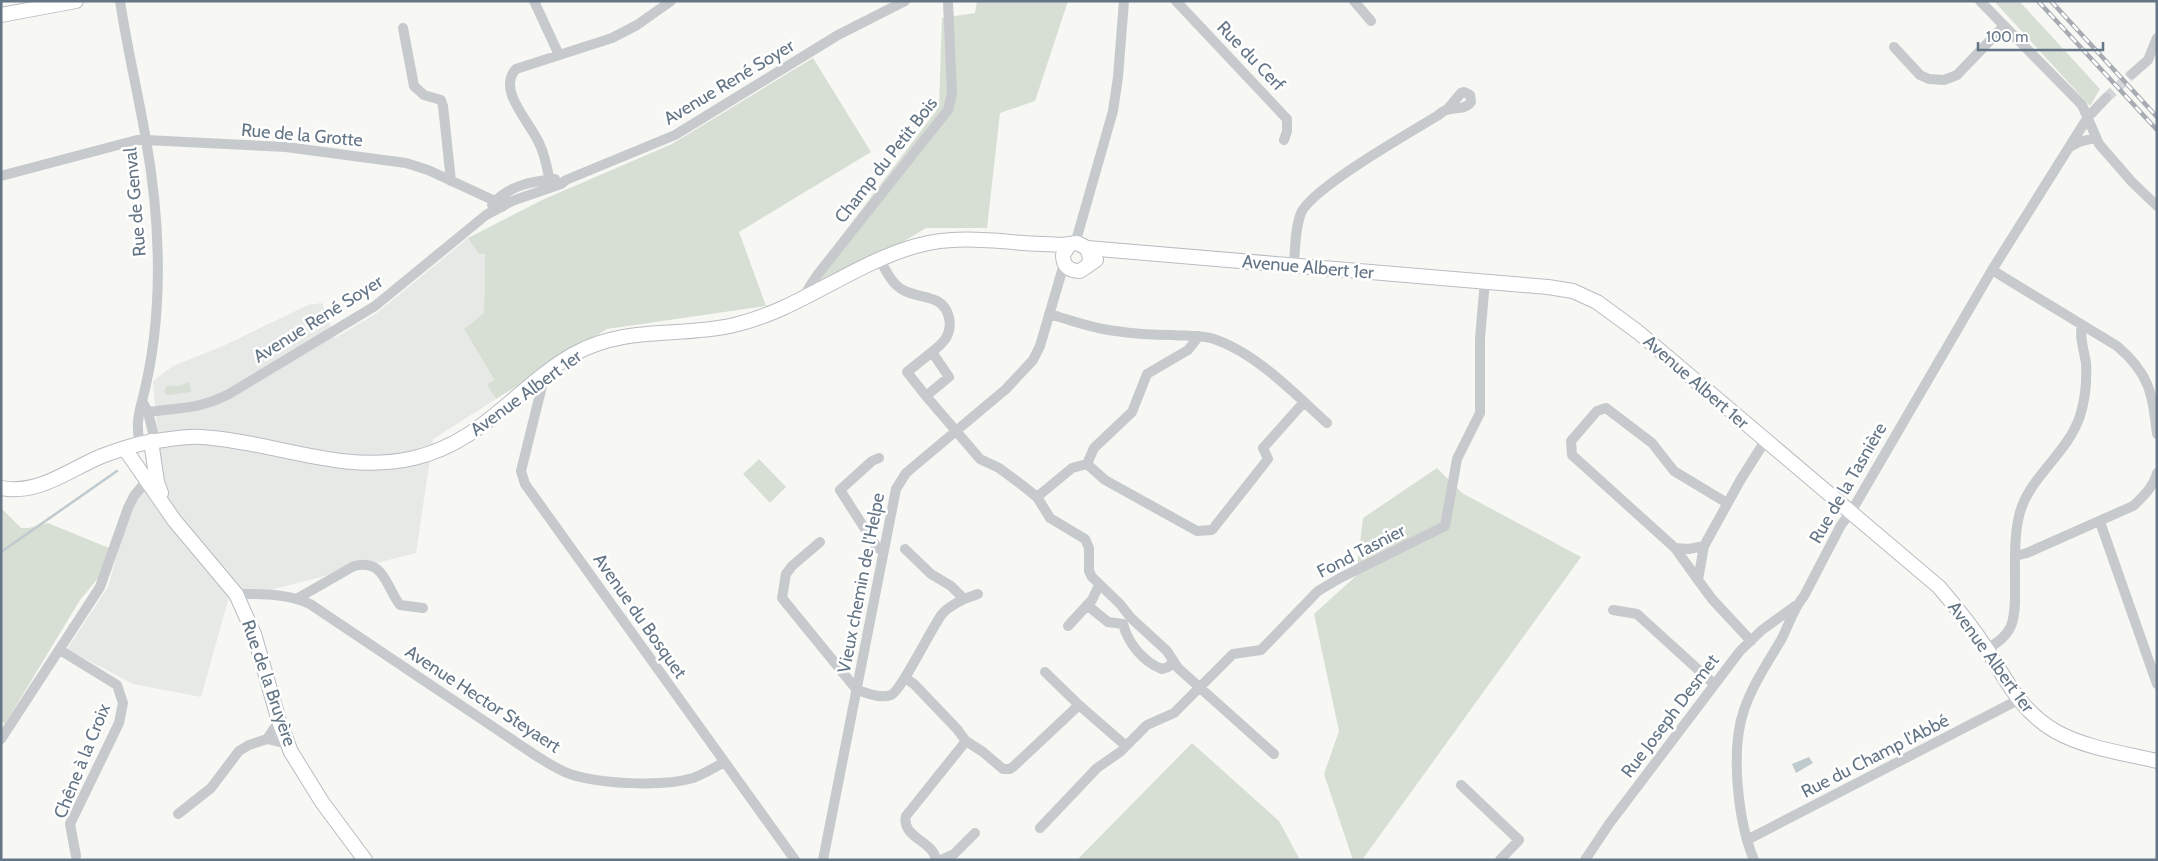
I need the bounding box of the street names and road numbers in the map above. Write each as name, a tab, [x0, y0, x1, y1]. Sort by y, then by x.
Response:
street label: Rue du Cerf	[1212, 17, 1290, 96]
street label: Avenue René Soyer	[660, 34, 798, 130]
street label: Champ du Petit Bois	[830, 93, 942, 227]
street label: Rue de la Grotte	[240, 119, 364, 151]
street label: Rue de Genval	[119, 146, 151, 257]
street label: Avenue Albert 1er	[1241, 250, 1375, 284]
street label: Avenue René Soyer	[249, 270, 387, 368]
street label: Avenue Albert 1er	[1639, 330, 1753, 434]
street label: Avenue Albert 1er	[466, 345, 586, 441]
street label: Rue de la Tasnière	[1805, 419, 1891, 547]
street label: Vieux chemin de l'Helpe	[833, 491, 889, 675]
street label: Fond Tasnier	[1313, 519, 1409, 583]
street label: Avenue du Bosquet	[589, 549, 691, 683]
street label: Avenue Albert 1er	[1943, 597, 2039, 717]
street label: Rue de la Bruyère	[237, 617, 301, 749]
street label: Avenue Hector Steyaert	[401, 641, 565, 757]
street label: Rue Joseph Desmet	[1616, 650, 1724, 782]
street label: Chêne à la Croix	[49, 700, 115, 822]
street label: Rue du Champ l'Abbé	[1797, 709, 1953, 803]

